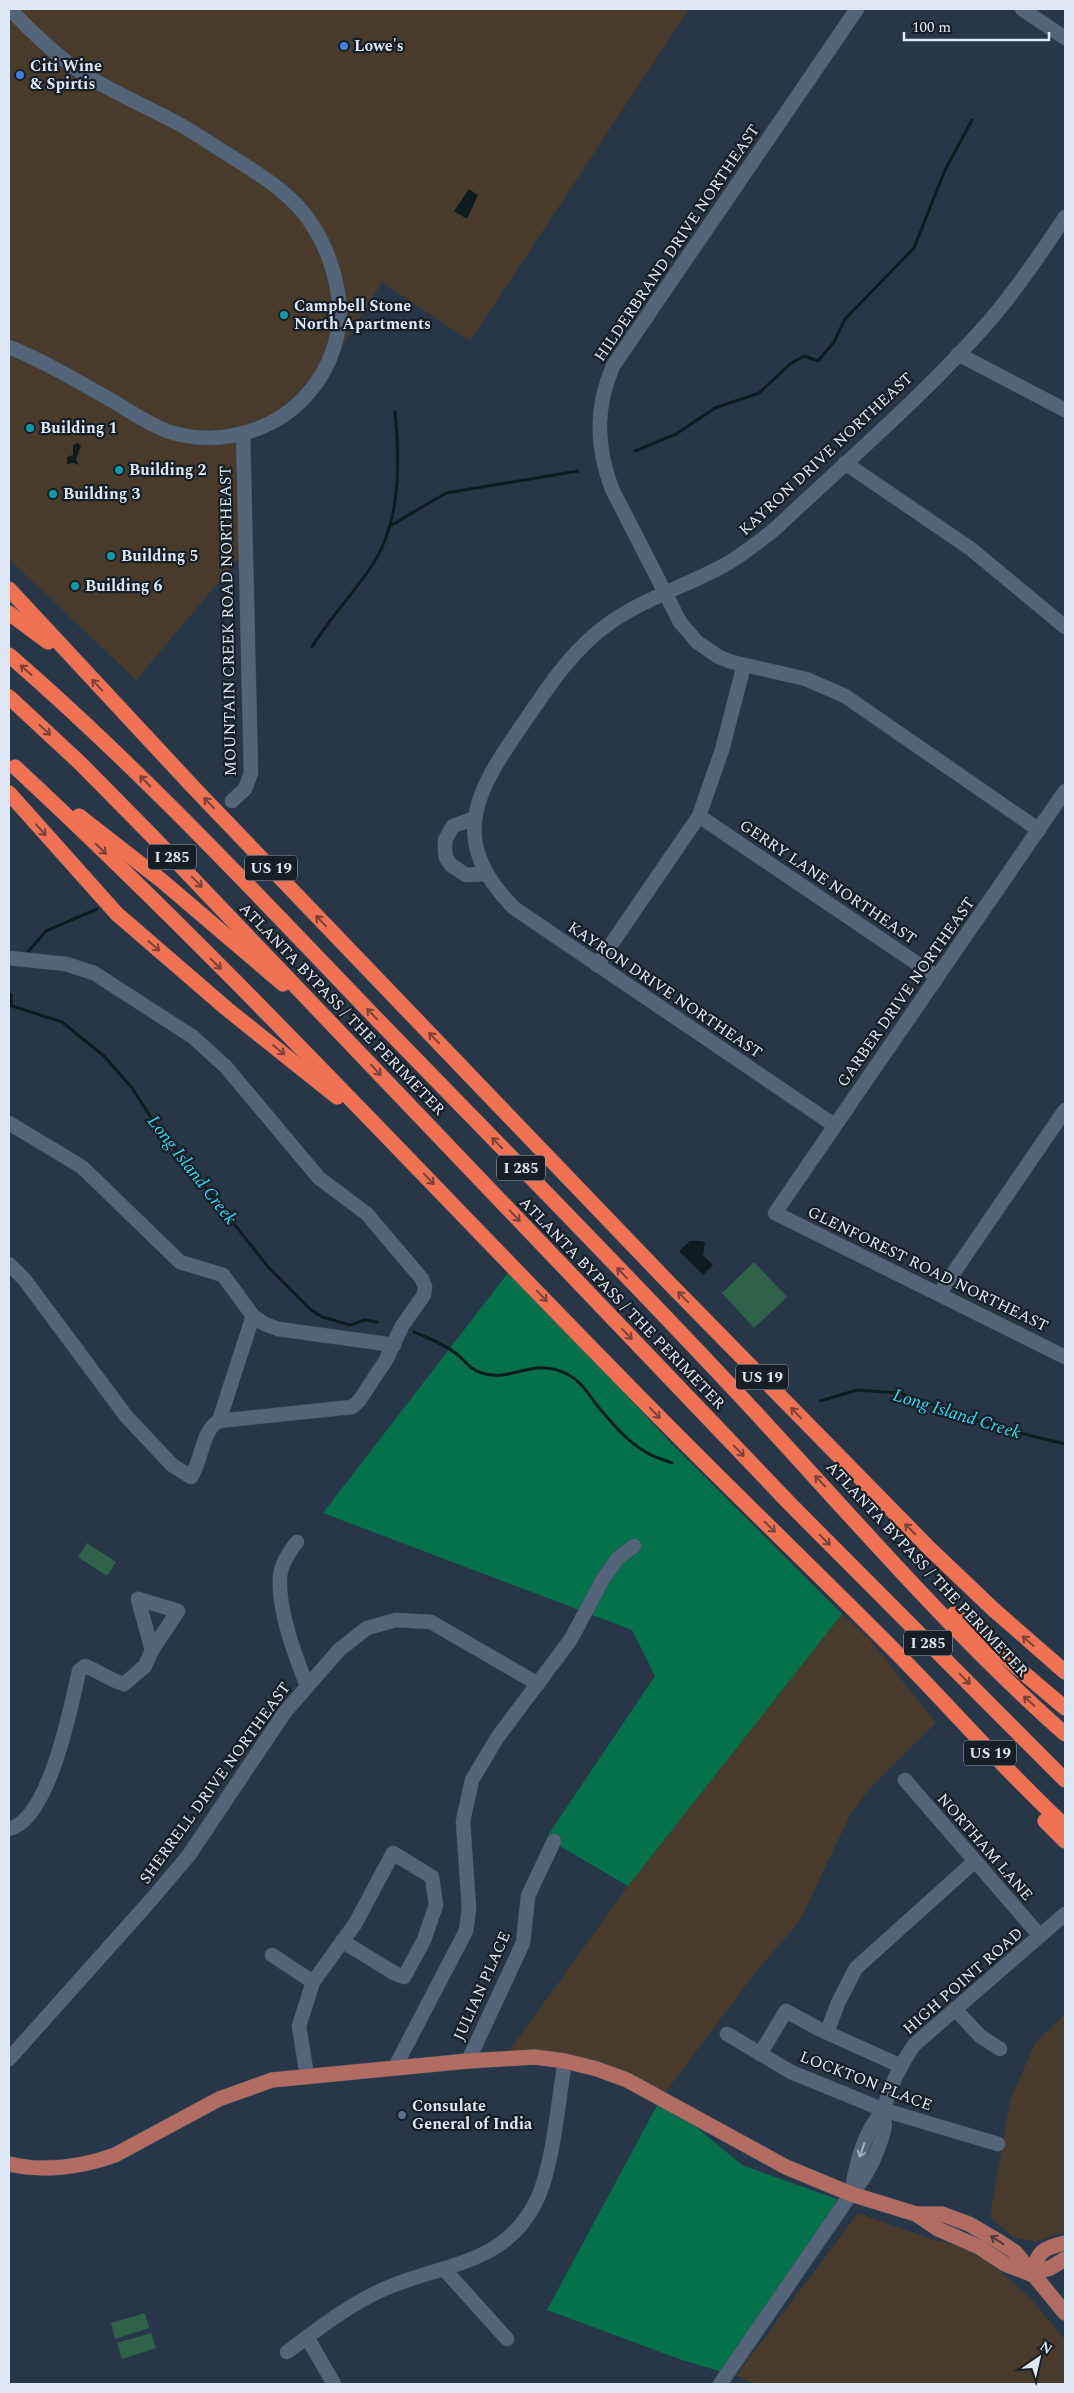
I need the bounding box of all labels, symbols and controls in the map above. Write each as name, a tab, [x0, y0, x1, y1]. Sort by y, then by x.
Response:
scale bar	[904, 10, 1049, 42]
text: 100 m	[912, 16, 951, 39]
place label: Lowe's	[354, 34, 404, 58]
marker: Lowe's	[338, 40, 350, 52]
place label: Citi Wine & Spirtis	[30, 54, 102, 96]
marker: Citi Wine & Spirtis	[14, 69, 26, 81]
street label: HILDERBRAND DRIVE NORTHEAST	[588, 119, 766, 367]
place label: Campbell Stone North Apartments	[294, 294, 431, 336]
marker: Campbell Stone North Apartments	[278, 309, 290, 321]
street label: KAYRON DRIVE NORTHEAST	[734, 366, 919, 541]
place label: Building 1	[40, 416, 117, 440]
marker: Building 1	[24, 422, 36, 434]
place label: Building 2	[129, 458, 206, 482]
marker: Building 2	[113, 464, 125, 476]
street label: MOUNTAIN CREEK ROAD NORTHEAST	[213, 465, 243, 776]
place label: Building 3	[63, 482, 140, 506]
marker: Building 3	[47, 488, 59, 500]
place label: Building 5	[121, 544, 198, 568]
marker: Building 5	[105, 550, 117, 562]
place label: Building 6	[85, 574, 162, 598]
marker: Building 6	[69, 580, 81, 592]
one-way arrow	[20, 664, 33, 676]
one-way arrow	[91, 679, 103, 692]
one-way arrow	[38, 724, 51, 736]
one-way arrow	[139, 775, 151, 787]
one-way arrow	[203, 797, 215, 810]
street label: GERRY LANE NORTHEAST	[735, 814, 922, 951]
one-way arrow	[35, 823, 47, 836]
one-way arrow	[95, 843, 108, 855]
road number: I 285	[148, 844, 196, 870]
road number: US 19	[245, 856, 297, 880]
one-way arrow	[191, 876, 203, 888]
street label: GARBER DRIVE NORTHEAST	[831, 892, 981, 1092]
street label: ATLANTA BYPASS / THE PERIMETER	[233, 897, 451, 1121]
one-way arrow	[315, 914, 327, 927]
street label: KAYRON DRIVE NORTHEAST	[563, 916, 767, 1065]
one-way arrow	[147, 940, 160, 951]
one-way arrow	[210, 958, 222, 970]
one-way arrow	[366, 1007, 378, 1020]
one-way arrow	[428, 1031, 440, 1044]
one-way arrow	[272, 1045, 285, 1056]
one-way arrow	[370, 1064, 383, 1076]
water label: Long Island Creek	[140, 1109, 244, 1231]
one-way arrow	[491, 1137, 503, 1149]
road number: I 285	[497, 1156, 545, 1180]
one-way arrow	[423, 1173, 435, 1186]
street label: ATLANTA BYPASS / THE PERIMETER	[513, 1191, 731, 1415]
street label: GLENFOREST ROAD NORTHEAST	[804, 1200, 1053, 1338]
one-way arrow	[509, 1210, 521, 1223]
one-way arrow	[616, 1266, 628, 1279]
one-way arrow	[536, 1290, 548, 1302]
one-way arrow	[677, 1291, 689, 1303]
one-way arrow	[621, 1327, 633, 1340]
road number: US 19	[736, 1364, 788, 1390]
water label: Long Island Creek	[890, 1382, 1025, 1447]
one-way arrow	[649, 1406, 661, 1419]
one-way arrow	[790, 1407, 803, 1419]
one-way arrow	[733, 1445, 745, 1458]
street label: ATLANTA BYPASS / THE PERIMETER	[820, 1456, 1034, 1683]
one-way arrow	[814, 1475, 826, 1488]
one-way arrow	[764, 1521, 777, 1533]
one-way arrow	[905, 1523, 917, 1535]
one-way arrow	[819, 1533, 831, 1546]
road number: I 285	[904, 1630, 952, 1656]
one-way arrow	[1022, 1635, 1035, 1646]
one-way arrow	[959, 1673, 971, 1686]
street label: SHERRELL DRIVE NORTHEAST	[133, 1677, 297, 1889]
one-way arrow	[1023, 1695, 1036, 1707]
road number: US 19	[964, 1740, 1016, 1766]
street label: NORTHAM LANE	[931, 1788, 1039, 1906]
street label: HIGH POINT ROAD	[897, 1922, 1029, 2040]
street label: JULIAN PLACE	[447, 1927, 517, 2045]
street label: LOCKTON PLACE	[796, 2045, 936, 2117]
place label: Consulate General of India	[412, 2094, 533, 2136]
marker: Consulate General of India	[396, 2109, 408, 2121]
one-way arrow	[857, 2142, 866, 2157]
one-way arrow	[990, 2235, 1004, 2245]
north arrow	[1014, 2333, 1064, 2383]
text: N	[1035, 2336, 1057, 2360]

